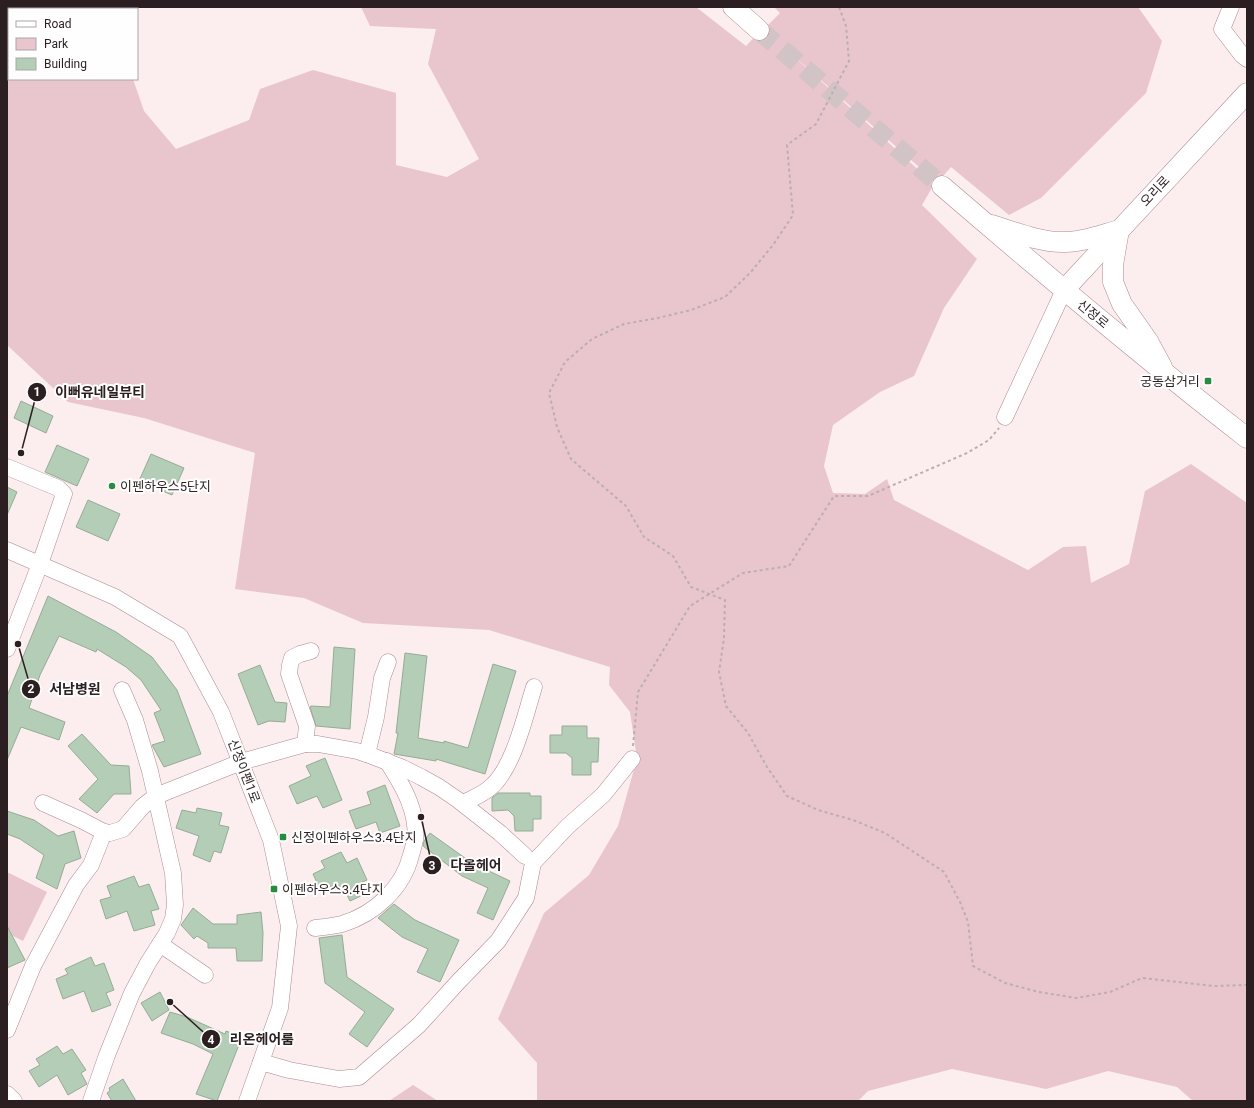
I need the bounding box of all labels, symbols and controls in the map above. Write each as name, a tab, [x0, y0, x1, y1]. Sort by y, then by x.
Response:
legend	[8, 8, 138, 80]
text: Road	[44, 17, 72, 31]
text: Park	[44, 37, 69, 51]
text: Building	[44, 57, 87, 71]
street label: 오리로	[1137, 173, 1173, 209]
street label: 신정로	[1074, 297, 1112, 331]
place label: 궁동삼거리	[1140, 374, 1200, 389]
marker: 궁동삼거리	[1203, 376, 1213, 386]
callout: 이뻐유네일뷰티	[27, 379, 153, 405]
text: 이뻐유네일뷰티	[55, 384, 145, 400]
text: 1	[34, 385, 40, 399]
place label: 이펜하우스5단지	[120, 479, 211, 494]
marker: 이펜하우스5단지	[107, 481, 117, 491]
callout: 서남병원	[21, 676, 109, 702]
text: 서남병원	[49, 681, 101, 697]
text: 2	[28, 682, 35, 696]
street label: 신정이펜1로	[225, 737, 263, 805]
place label: 신정이펜하우스3.4단지	[291, 830, 417, 845]
marker: 신정이펜하우스3.4단지	[278, 832, 288, 842]
callout: 다올헤어	[422, 852, 510, 878]
text: 다올헤어	[450, 857, 502, 873]
text: 3	[429, 859, 436, 873]
place label: 이펜하우스3.4단지	[282, 882, 384, 897]
marker: 이펜하우스3.4단지	[269, 884, 279, 894]
callout: 리온헤어룸	[201, 1026, 302, 1052]
text: 리온헤어룸	[230, 1031, 294, 1047]
text: 4	[208, 1033, 215, 1047]

